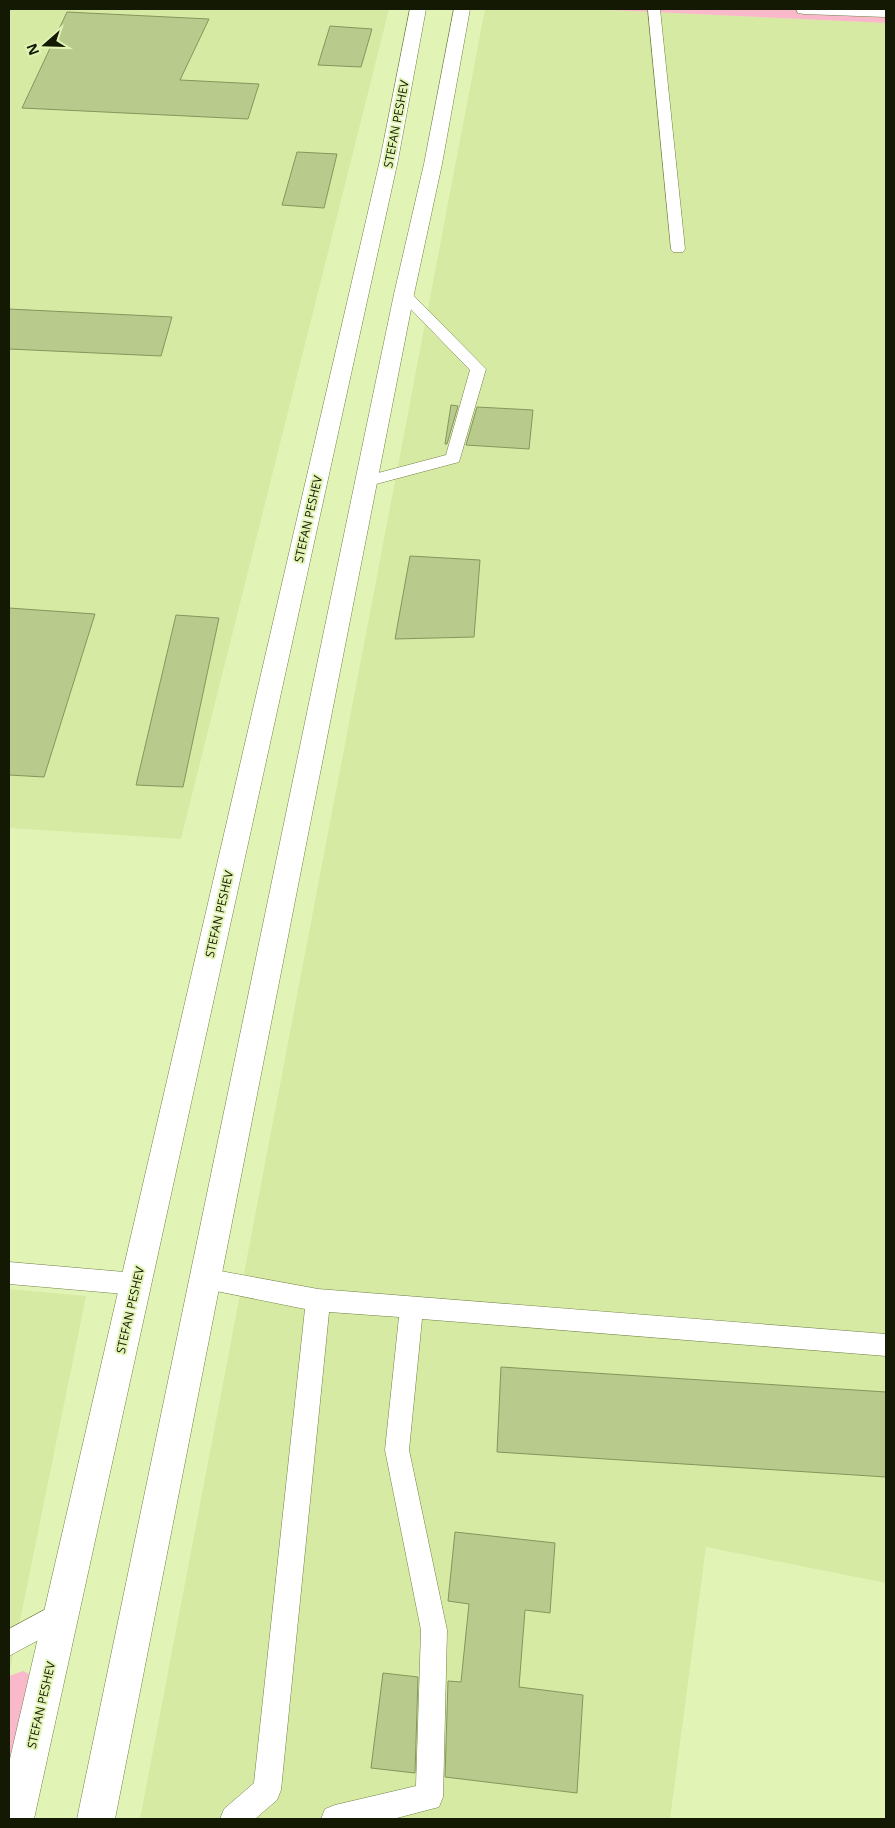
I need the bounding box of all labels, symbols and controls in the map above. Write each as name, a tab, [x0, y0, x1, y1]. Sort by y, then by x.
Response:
north arrow	[20, 20, 70, 70]
text: N	[21, 41, 43, 58]
street label: STEFAN PESHEV	[379, 78, 413, 169]
street label: STEFAN PESHEV	[290, 473, 326, 564]
street label: STEFAN PESHEV	[201, 868, 237, 959]
street label: STEFAN PESHEV	[112, 1264, 148, 1355]
street label: STEFAN PESHEV	[23, 1659, 59, 1750]

